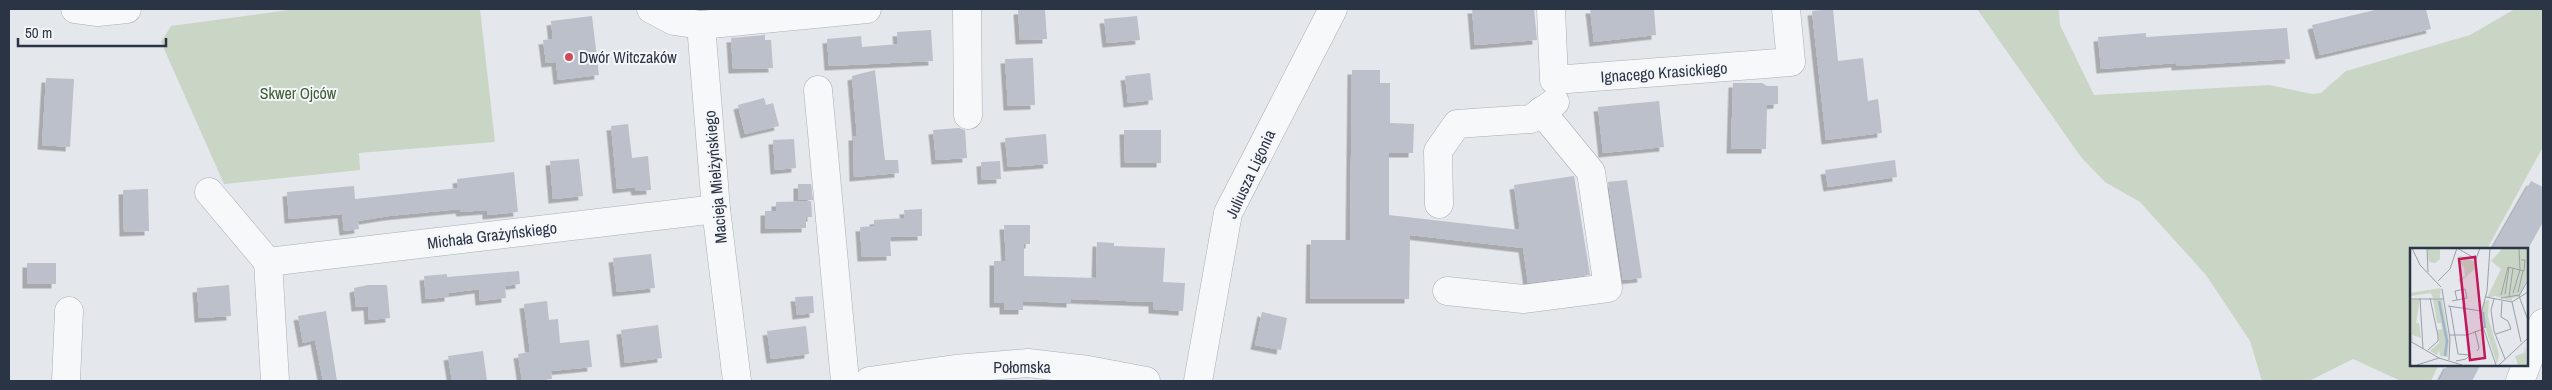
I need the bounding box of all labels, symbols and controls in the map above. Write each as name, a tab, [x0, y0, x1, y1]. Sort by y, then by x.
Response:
scale bar	[18, 15, 165, 47]
text: 50 m	[25, 22, 52, 43]
place label: Dwór Witczaków	[579, 46, 677, 68]
marker: Dwór Witczaków	[563, 51, 575, 63]
street label: Ignacego Krasickiego	[1600, 57, 1728, 87]
park label: Skwer Ojców	[260, 82, 337, 104]
street label: Macieja Mielżyńskiego	[698, 110, 732, 244]
street label: Juliusza Ligonia	[1220, 125, 1280, 222]
street label: Michała Grażyńskiego	[426, 216, 558, 254]
inset map	[2410, 248, 2527, 365]
street label: Połomska	[993, 356, 1051, 378]

